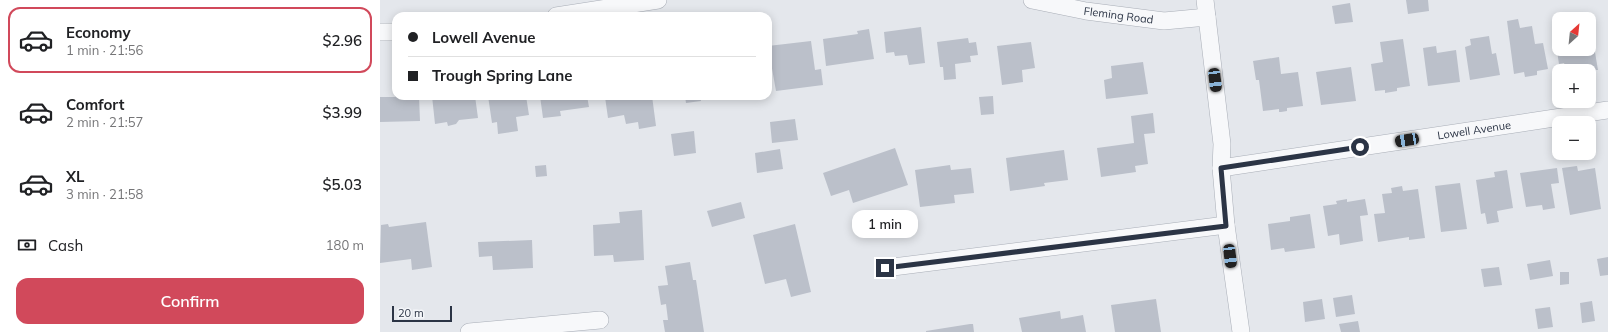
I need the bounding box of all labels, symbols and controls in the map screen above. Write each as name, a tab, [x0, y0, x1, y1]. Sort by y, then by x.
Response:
street label: Fleming Road	[1083, 4, 1154, 27]
north arrow	[1552, 12, 1596, 56]
map controls	[1552, 12, 1596, 160]
icon: car	[18, 22, 54, 58]
text: Economy	[66, 23, 131, 42]
text: Lowell Avenue	[432, 28, 536, 47]
text: $2.96	[322, 31, 362, 50]
text: 1 min · 21:56	[66, 42, 143, 58]
button: +	[1552, 64, 1596, 108]
text: Trough Spring Lane	[432, 66, 572, 85]
car	[1208, 67, 1222, 93]
icon: car	[18, 94, 54, 130]
text: Comfort	[66, 95, 124, 114]
text: $3.99	[322, 103, 362, 122]
text: 2 min · 21:57	[66, 114, 143, 130]
button: −	[1552, 116, 1596, 160]
street label: Lowell Avenue	[1436, 118, 1512, 142]
car	[1394, 132, 1420, 148]
route start	[1351, 138, 1369, 156]
icon: car	[18, 166, 54, 202]
text: XL	[66, 167, 84, 186]
text: $5.03	[322, 175, 362, 194]
text: 3 min · 21:58	[66, 186, 143, 202]
callout: 1 min	[852, 210, 918, 238]
text: 1 min	[868, 216, 902, 232]
icon: cash	[16, 234, 38, 256]
text: Cash	[48, 236, 83, 255]
text: 180 m	[326, 237, 364, 253]
car	[1223, 243, 1237, 269]
route end	[876, 259, 894, 277]
button: Confirm	[16, 278, 364, 324]
scale bar	[392, 304, 452, 323]
text: 20 m	[398, 306, 424, 320]

